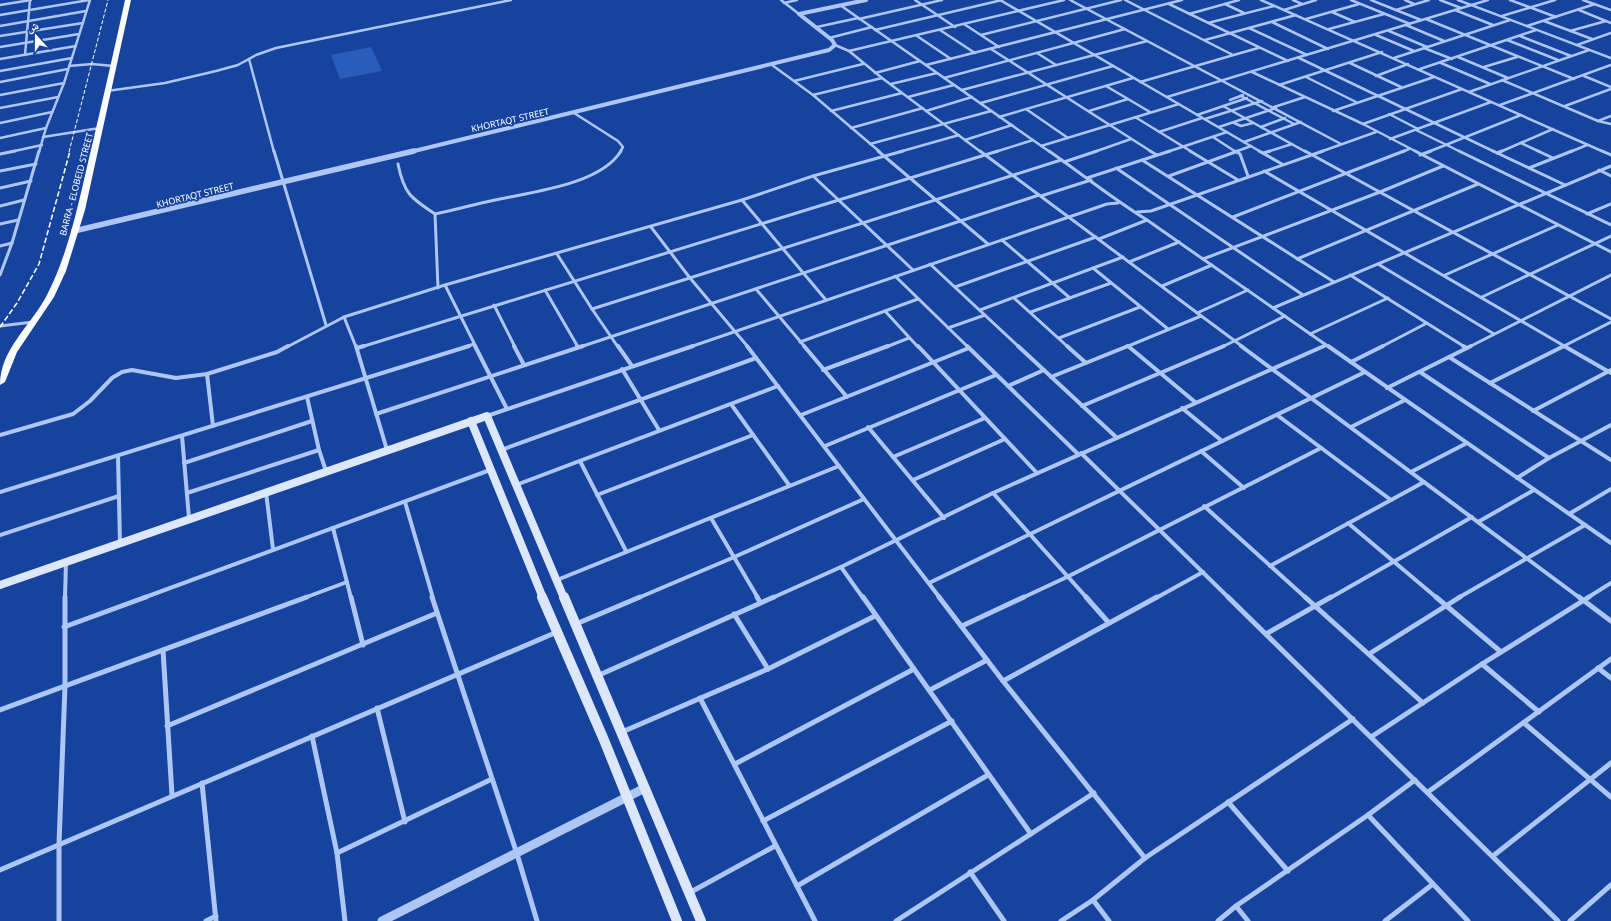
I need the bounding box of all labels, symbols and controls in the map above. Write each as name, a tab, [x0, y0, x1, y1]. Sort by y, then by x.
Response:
north arrow	[16, 16, 56, 56]
text: ش	[24, 17, 41, 36]
street label: KHORTAQT STREET	[470, 105, 550, 135]
street label: BARRA - ELOBEID STREET	[56, 131, 96, 237]
street label: KHORTAQT STREET	[155, 179, 235, 211]

